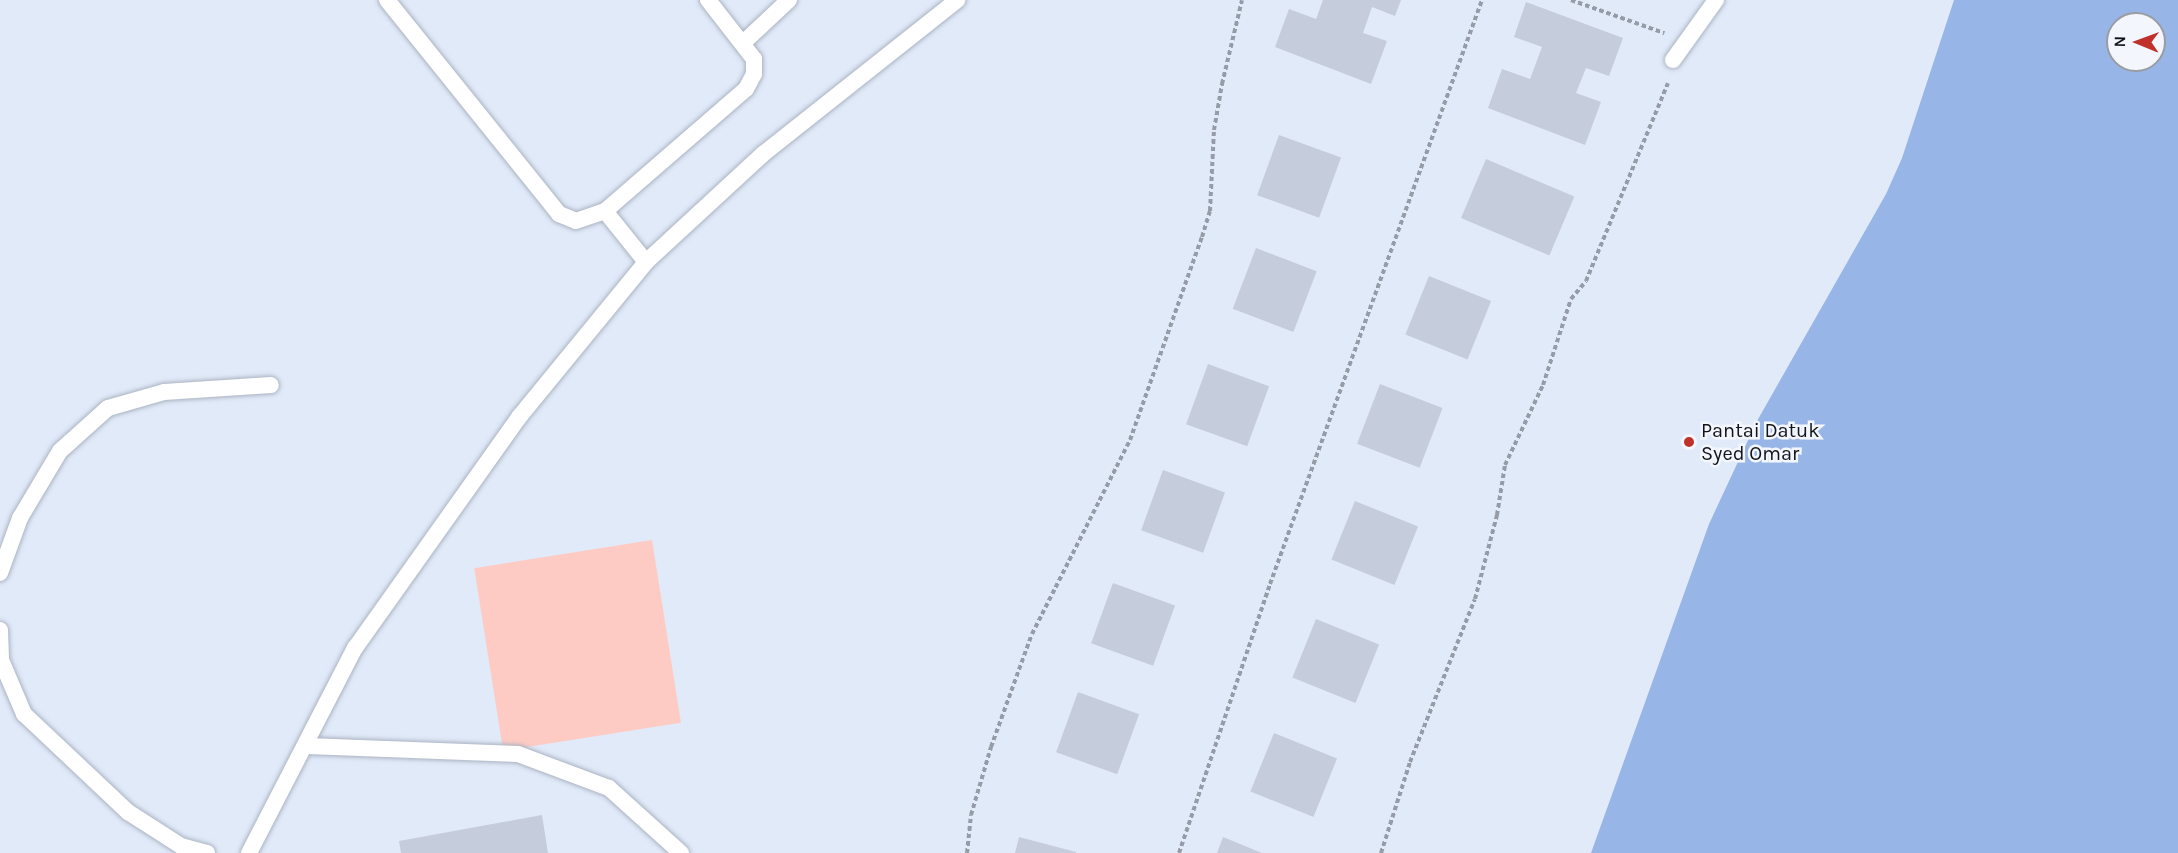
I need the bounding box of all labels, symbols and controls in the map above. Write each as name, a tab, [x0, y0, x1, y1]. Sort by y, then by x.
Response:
north arrow	[2106, 12, 2166, 72]
text: N	[2110, 36, 2129, 48]
place label: Pantai Datuk Syed Omar	[1701, 418, 1819, 465]
marker: Pantai Datuk Syed Omar	[1682, 435, 1696, 449]

